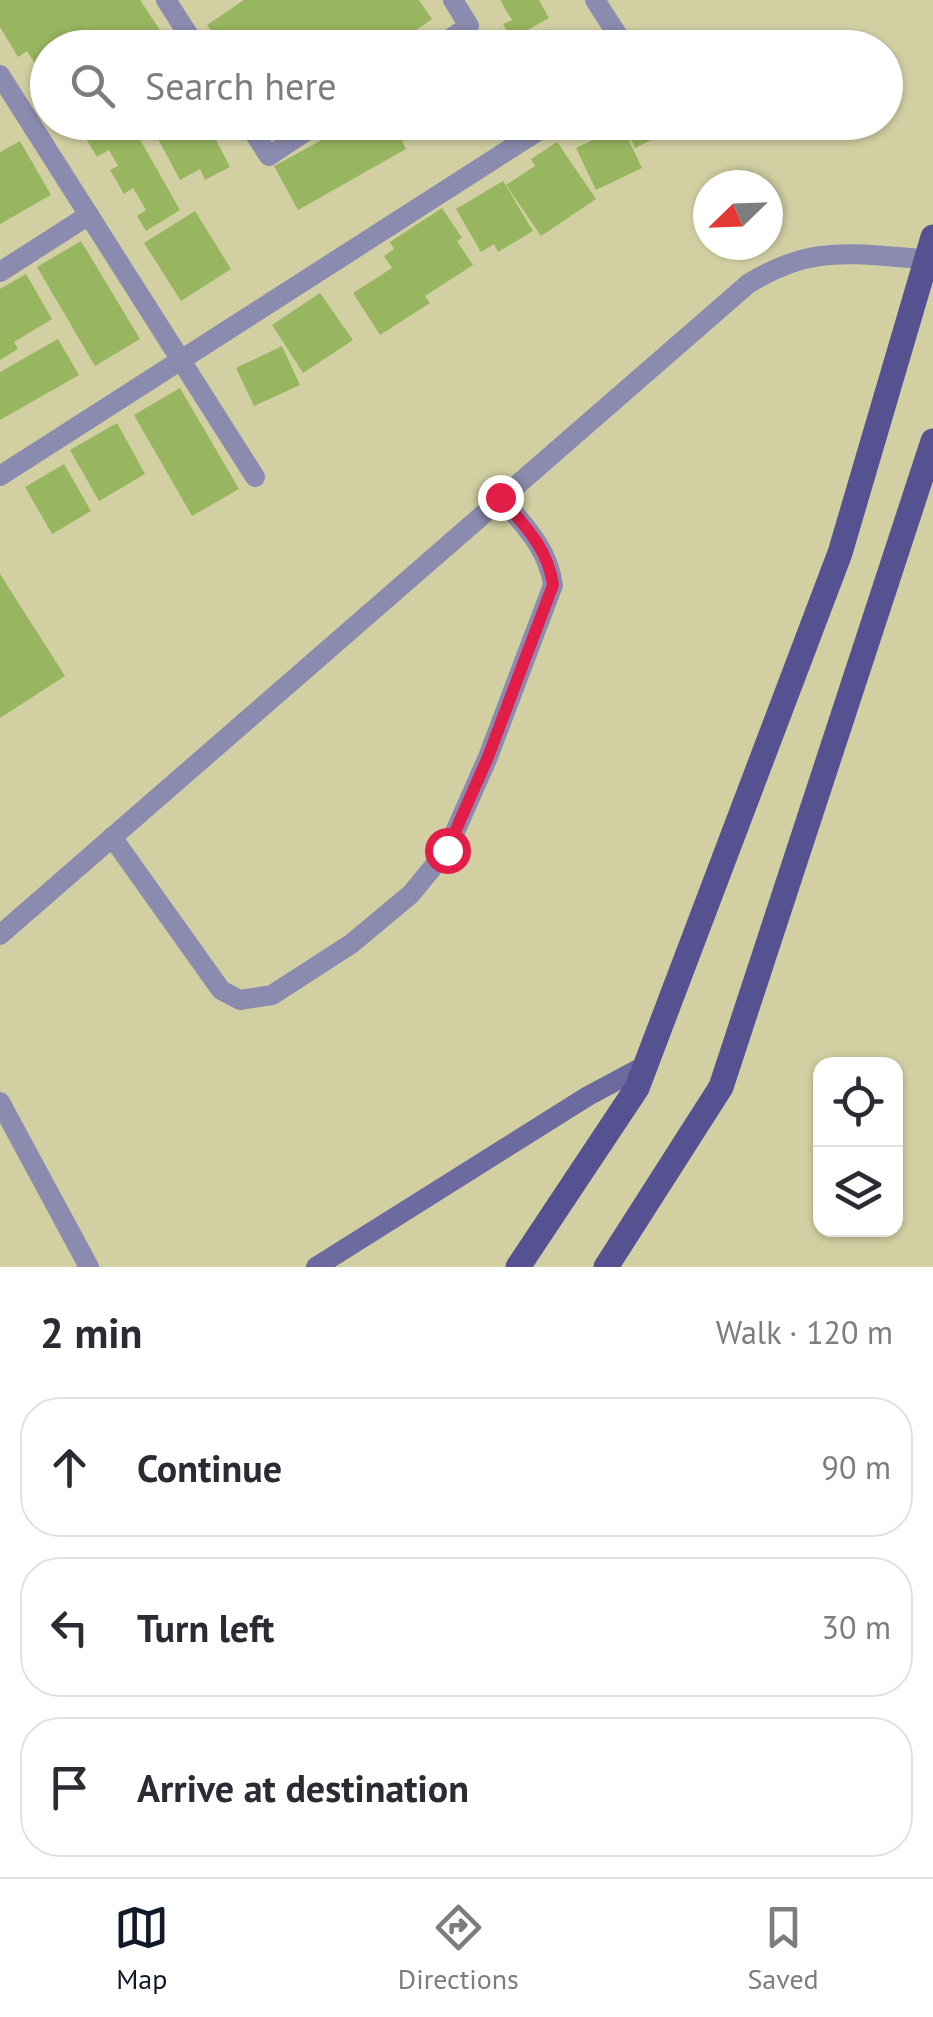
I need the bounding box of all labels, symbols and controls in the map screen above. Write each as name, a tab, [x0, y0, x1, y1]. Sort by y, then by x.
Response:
search box	[30, 30, 903, 140]
icon: search	[65, 58, 120, 113]
text: Search here	[145, 61, 337, 110]
north arrow	[693, 170, 783, 260]
route end	[478, 475, 524, 521]
route start	[425, 828, 471, 874]
map controls	[813, 1057, 903, 1237]
button: locate	[813, 1057, 903, 1147]
button: layers	[813, 1147, 903, 1237]
text: 2 min	[40, 1305, 142, 1360]
text: Walk · 120 m	[716, 1311, 893, 1353]
icon: ahead	[42, 1440, 97, 1495]
text: Continue	[137, 1443, 282, 1492]
text: 90 m	[822, 1446, 891, 1488]
icon: left	[42, 1600, 97, 1655]
text: Turn left	[137, 1603, 274, 1652]
text: 30 m	[822, 1606, 891, 1648]
icon: arrive	[42, 1760, 97, 1815]
text: Arrive at destination	[137, 1763, 469, 1812]
tab: Map	[114, 1900, 169, 1997]
tab: Directions	[398, 1900, 519, 1997]
tab: Saved	[747, 1900, 819, 1997]

